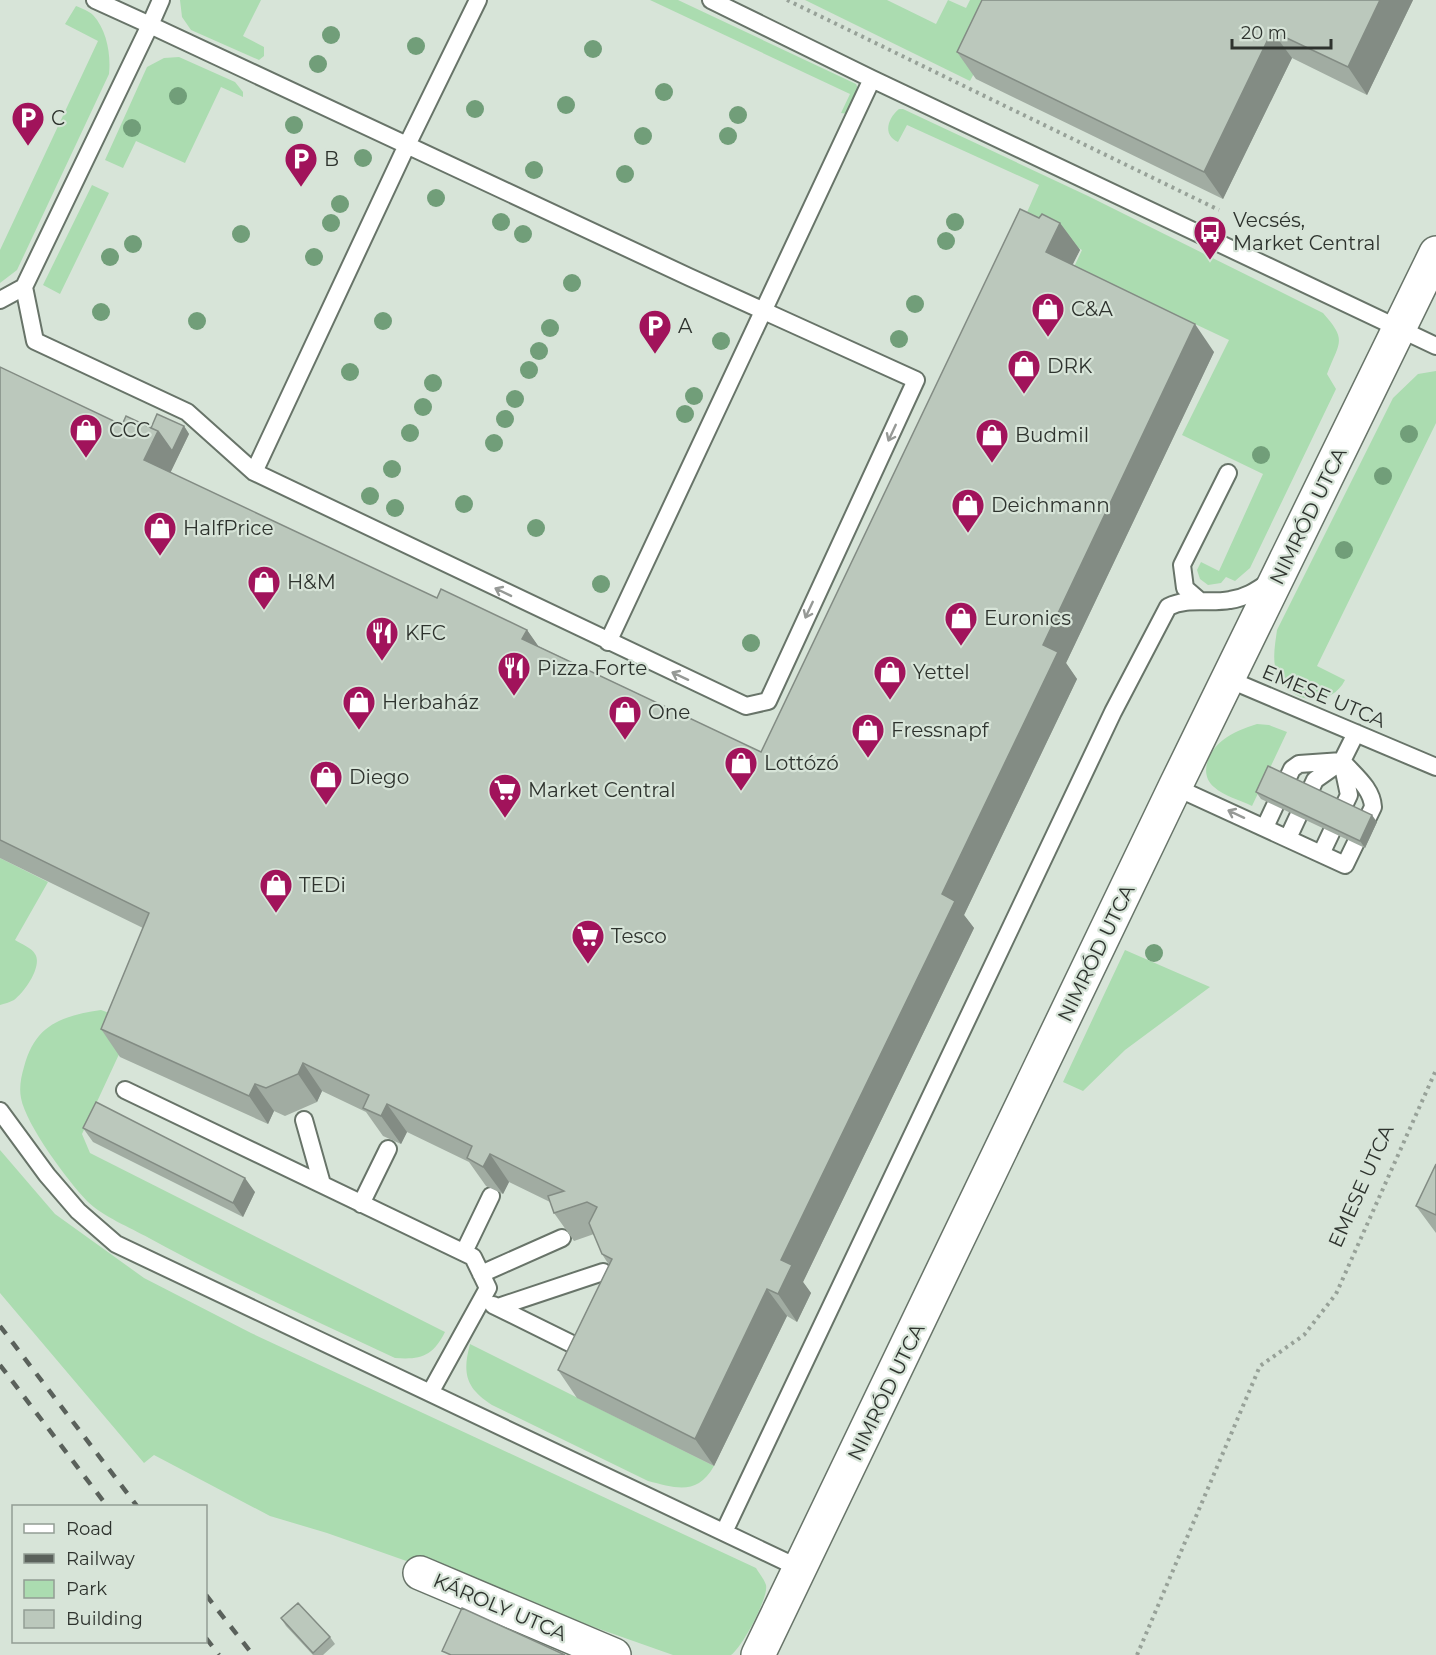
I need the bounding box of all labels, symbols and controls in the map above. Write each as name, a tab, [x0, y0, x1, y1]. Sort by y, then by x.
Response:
scale bar	[1232, 12, 1331, 50]
text: 20 m	[1241, 22, 1287, 44]
parking icon: C	[10, 100, 46, 147]
place label: C	[51, 106, 65, 130]
parking icon: B	[283, 141, 319, 188]
place label: B	[324, 147, 339, 171]
place label: Vecsés, Market Central	[1233, 208, 1381, 255]
bus stop icon: Vecsés, Market Central	[1192, 214, 1228, 261]
shop icon: C&A	[1030, 291, 1066, 338]
place label: C&A	[1071, 297, 1113, 321]
parking icon: A	[637, 308, 673, 355]
place label: A	[678, 314, 693, 338]
shop icon: DRK	[1006, 348, 1042, 395]
place label: DRK	[1047, 354, 1093, 378]
shop icon: CCC	[68, 412, 104, 459]
shop icon: Budmil	[974, 417, 1010, 464]
place label: CCC	[109, 418, 150, 442]
place label: Budmil	[1015, 423, 1089, 447]
one-way arrow	[885, 424, 897, 442]
street label: NIMRÓD UTCA	[1264, 443, 1352, 588]
shop icon: Deichmann	[950, 487, 986, 534]
place label: Deichmann	[991, 493, 1110, 517]
shop icon: HalfPrice	[142, 510, 178, 557]
place label: HalfPrice	[183, 516, 274, 540]
shop icon: H&M	[246, 564, 282, 611]
place label: H&M	[287, 570, 336, 594]
one-way arrow	[495, 585, 513, 597]
shop icon: Euronics	[943, 600, 979, 647]
one-way arrow	[803, 601, 815, 619]
place label: Euronics	[984, 606, 1071, 630]
restaurant icon: KFC	[364, 615, 400, 662]
place label: KFC	[405, 621, 446, 645]
restaurant icon: Pizza Forte	[496, 650, 532, 697]
shop icon: Yettel	[872, 654, 908, 701]
place label: Pizza Forte	[537, 656, 647, 680]
street label: EMESE UTCA	[1259, 659, 1390, 733]
place label: Yettel	[913, 660, 970, 684]
one-way arrow	[671, 669, 689, 681]
shop icon: Herbaház	[341, 684, 377, 731]
place label: Herbaház	[382, 690, 479, 714]
shop icon: One	[607, 694, 643, 741]
place label: One	[648, 700, 690, 724]
shop icon: Fressnapf	[850, 712, 886, 759]
place label: Fressnapf	[891, 718, 990, 742]
shop icon: Lottózó	[723, 745, 759, 792]
place label: Lottózó	[764, 751, 839, 775]
shop icon: Diego	[308, 759, 344, 806]
place label: Diego	[349, 765, 409, 789]
supermarket icon: Market Central	[487, 772, 523, 819]
place label: Market Central	[528, 778, 676, 802]
one-way arrow	[1227, 808, 1245, 819]
shop icon: TEDi	[258, 867, 294, 914]
place label: TEDi	[299, 873, 346, 897]
street label: NIMRÓD UTCA	[1052, 880, 1140, 1025]
supermarket icon: Tesco	[570, 918, 606, 965]
place label: Tesco	[611, 924, 667, 948]
street label: EMESE UTCA	[1323, 1120, 1399, 1251]
street label: NIMRÓD UTCA	[842, 1319, 930, 1464]
legend	[12, 1505, 207, 1643]
text: Road	[66, 1518, 113, 1540]
text: Railway	[66, 1548, 135, 1570]
street label: KÁROLY UTCA	[430, 1568, 571, 1646]
text: Park	[66, 1578, 107, 1600]
text: Building	[66, 1608, 143, 1630]

